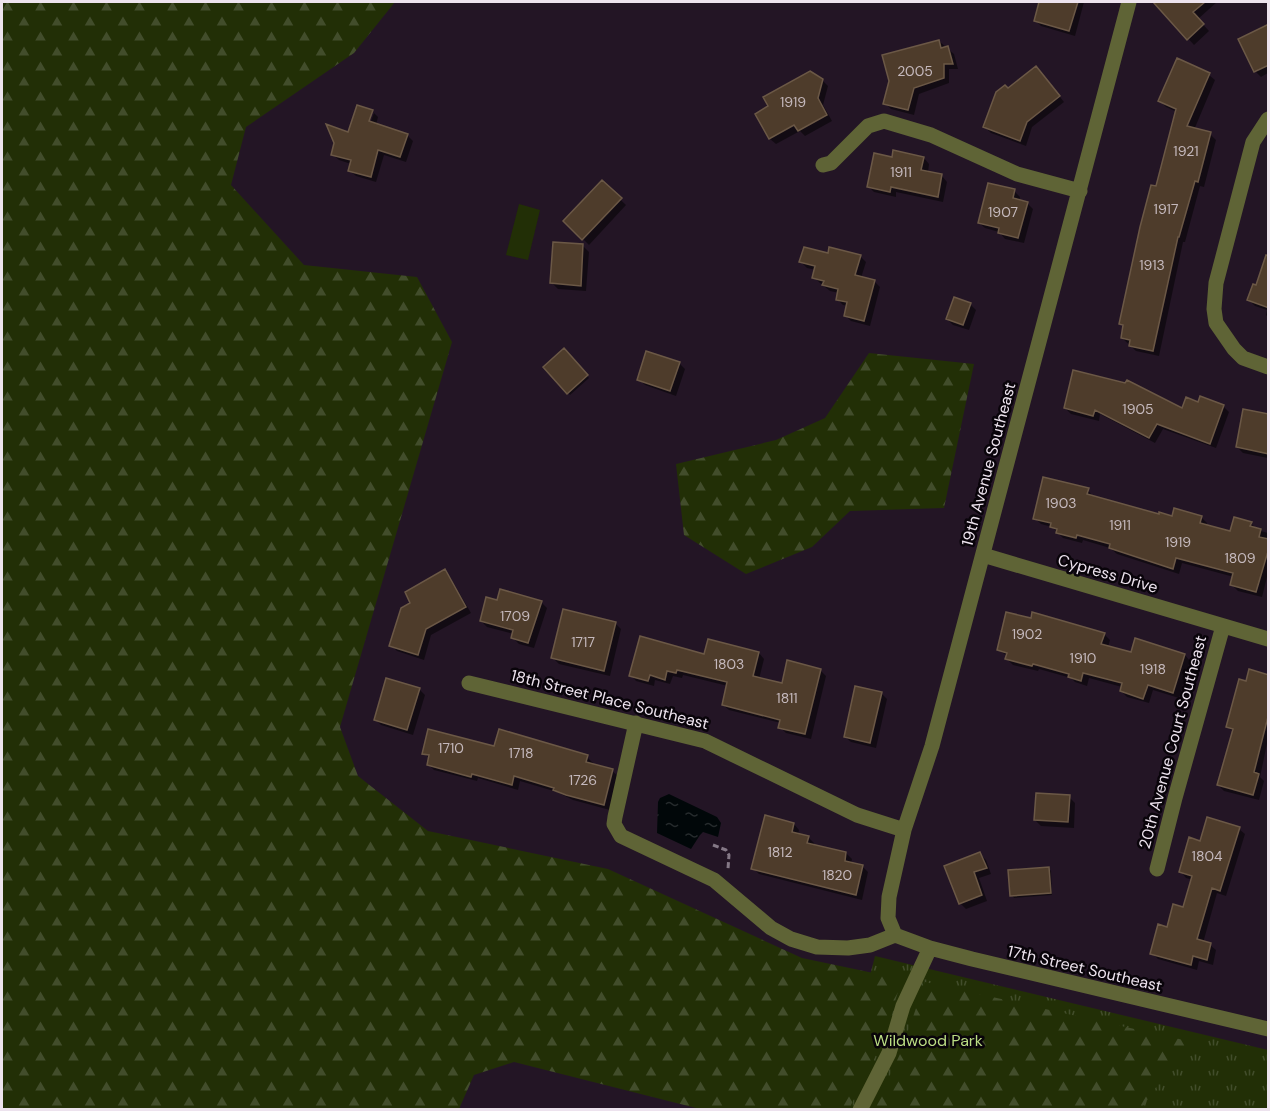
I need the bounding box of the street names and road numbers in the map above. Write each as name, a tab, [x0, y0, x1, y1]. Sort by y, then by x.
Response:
street label: 19th Avenue Southeast	[957, 380, 1020, 548]
street label: Cypress Drive	[1055, 549, 1160, 598]
street label: 20th Avenue Court Southeast	[1134, 633, 1211, 851]
street label: 18th Street Place Southeast	[509, 665, 711, 734]
street label: 17th Street Southeast	[1006, 940, 1164, 996]

